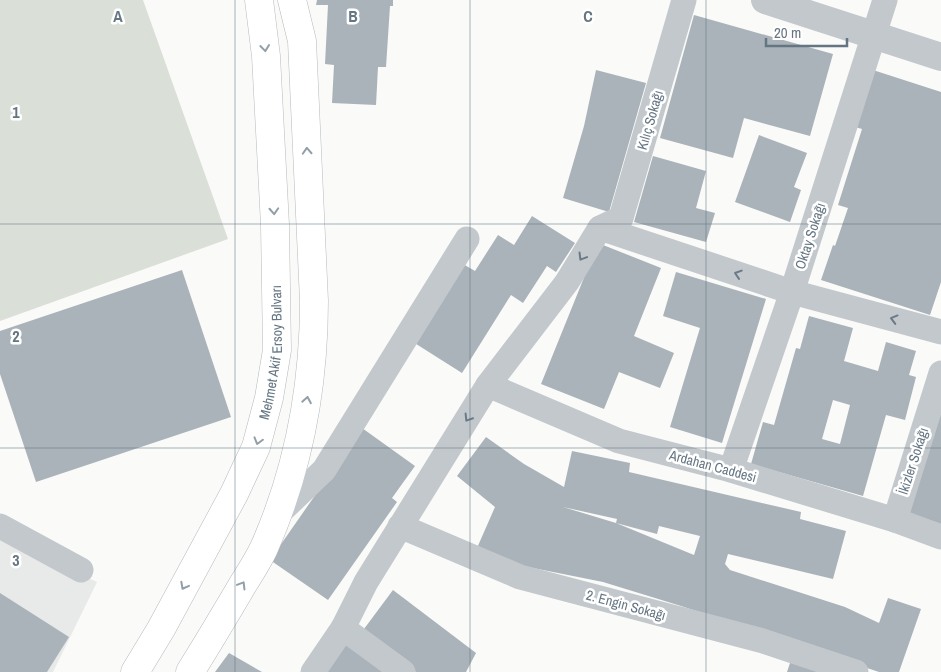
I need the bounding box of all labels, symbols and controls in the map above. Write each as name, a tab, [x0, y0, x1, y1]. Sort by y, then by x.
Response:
text: A	[113, 5, 123, 27]
text: B	[348, 5, 358, 27]
text: C	[583, 5, 593, 27]
scale bar	[766, 15, 847, 47]
text: 20 m	[774, 22, 801, 43]
one-way arrow	[259, 45, 270, 53]
street label: Kılıç Sokağı	[633, 88, 667, 152]
text: 1	[12, 101, 20, 123]
one-way arrow	[302, 146, 312, 154]
street label: Oktay Sokağı	[791, 200, 829, 272]
one-way arrow	[269, 207, 280, 215]
one-way arrow	[579, 252, 588, 261]
one-way arrow	[734, 269, 743, 279]
street label: Mehmet Akif Ersoy Bulvarı	[255, 285, 286, 422]
one-way arrow	[890, 315, 899, 325]
text: 2	[12, 325, 20, 347]
one-way arrow	[301, 395, 311, 404]
one-way arrow	[464, 412, 474, 421]
street label: İkizler Sokağı	[894, 425, 932, 497]
one-way arrow	[253, 436, 263, 444]
street label: Ardahan Caddesi	[667, 445, 758, 486]
text: 3	[12, 549, 20, 571]
one-way arrow	[180, 580, 190, 589]
one-way arrow	[236, 581, 246, 590]
street label: 2. Engin Sokağı	[584, 586, 668, 624]

